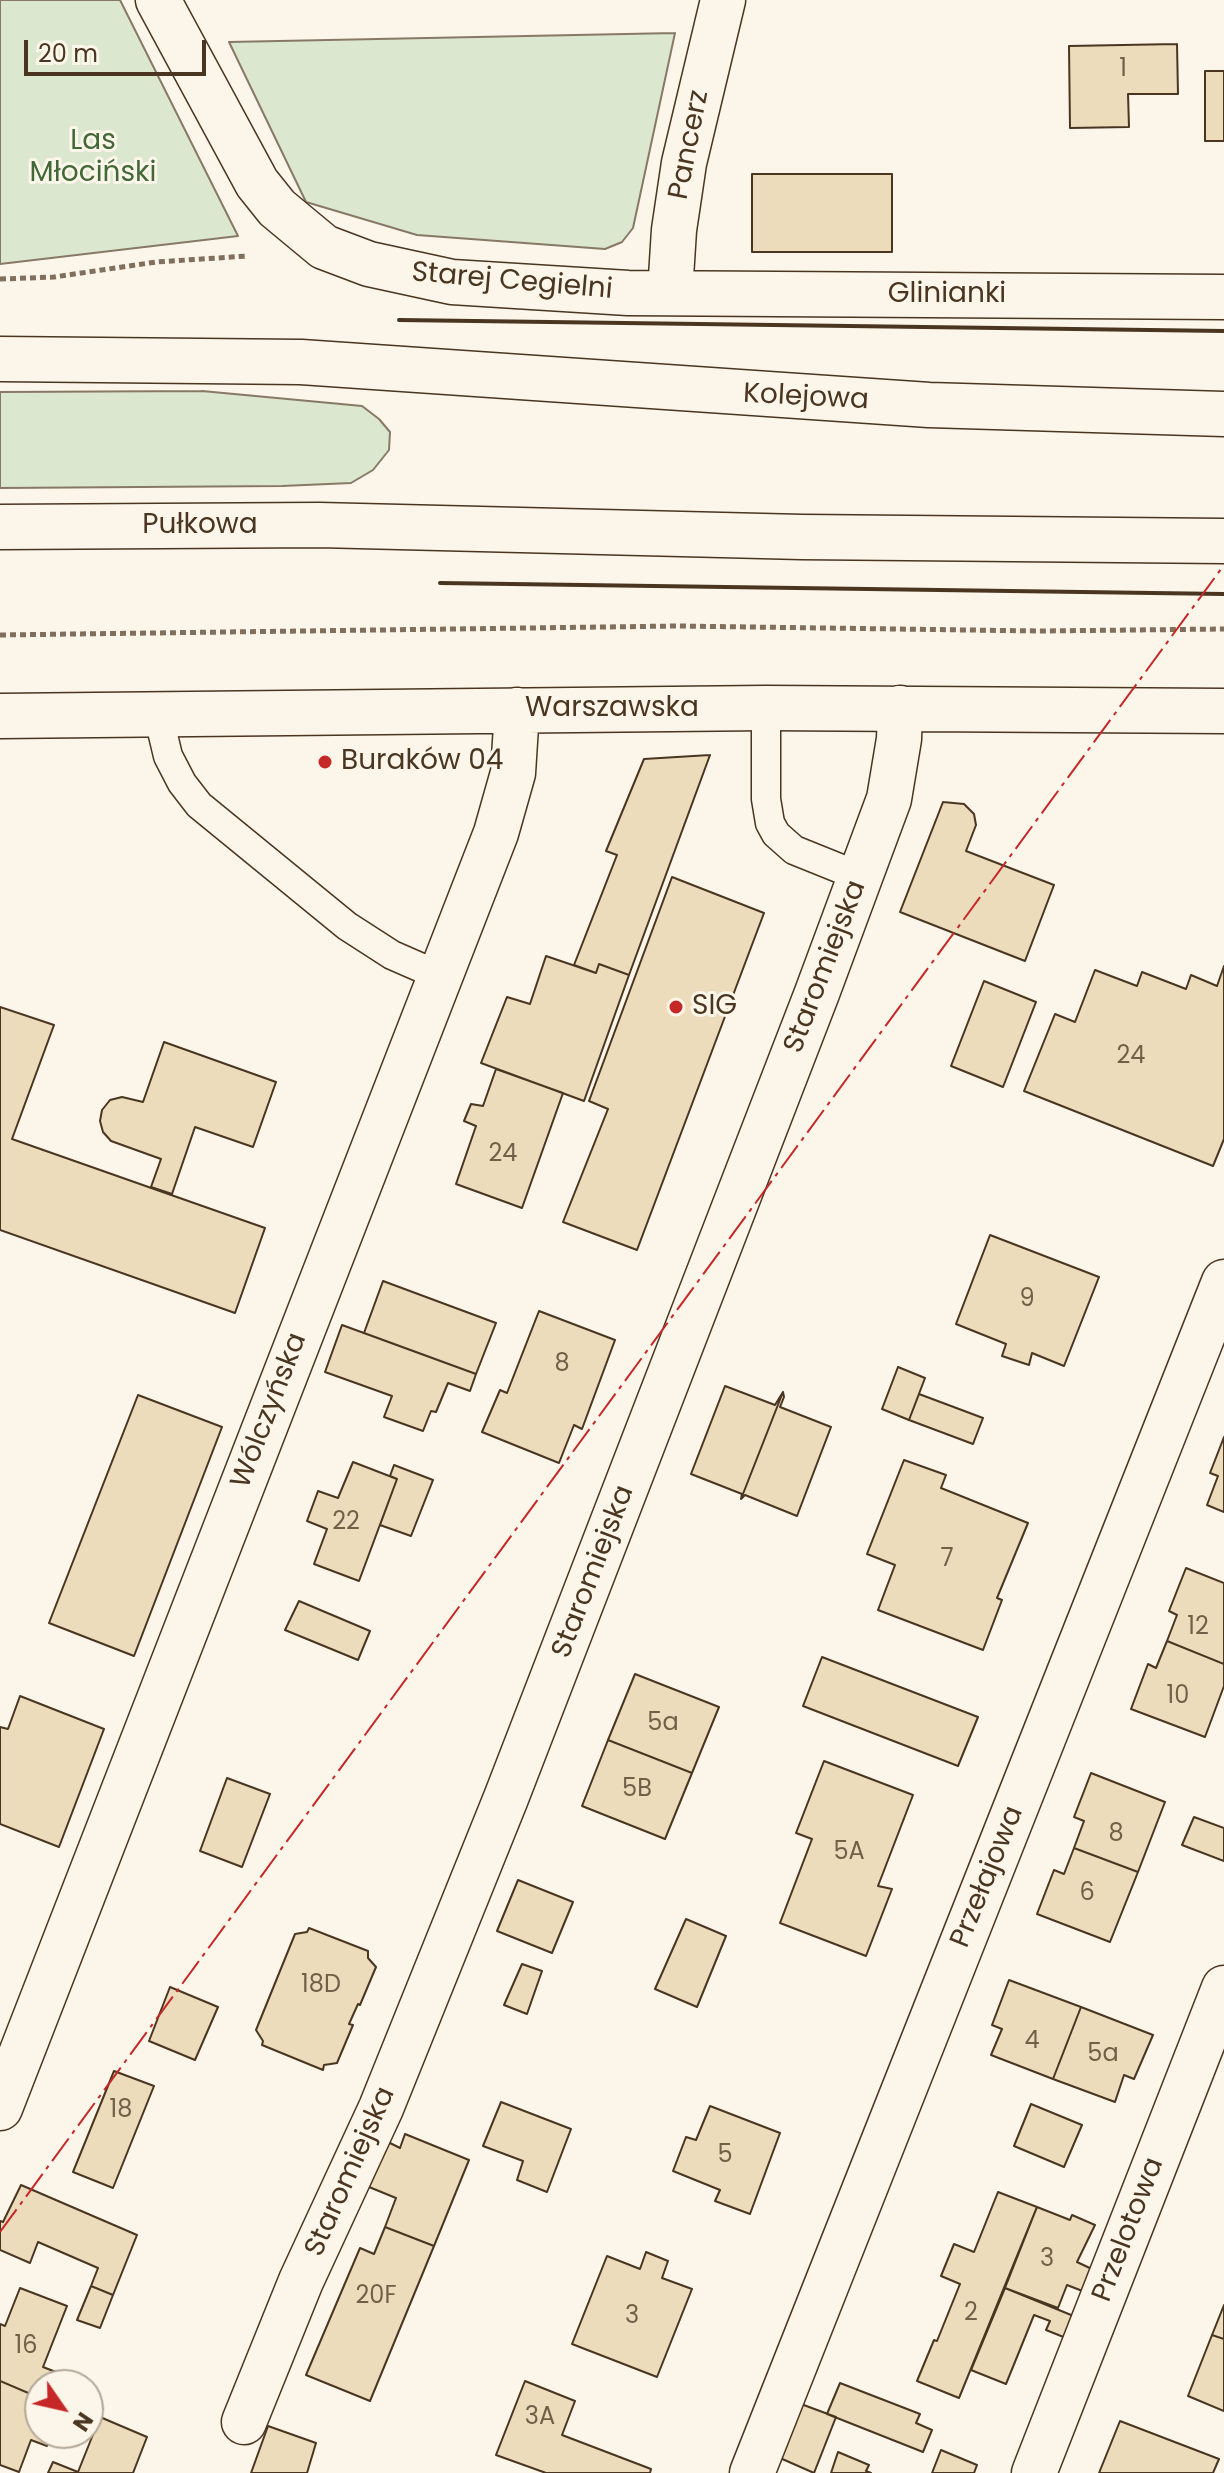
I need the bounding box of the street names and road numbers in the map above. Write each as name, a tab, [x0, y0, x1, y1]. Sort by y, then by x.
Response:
street label: Pancerz	[663, 88, 717, 202]
street label: Starej Cegielni	[410, 256, 614, 308]
street label: Glinianki	[888, 278, 1006, 312]
street label: Kolejowa	[742, 378, 870, 418]
street label: Pułkowa	[142, 509, 258, 543]
street label: Warszawska	[525, 692, 699, 726]
street label: Staromiejska	[778, 876, 874, 1058]
street label: Wólczyńska	[225, 1329, 315, 1493]
street label: Staromiejska	[546, 1481, 642, 1663]
street label: Przełajowa	[944, 1801, 1032, 1953]
street label: Staromiejska	[299, 2082, 403, 2262]
street label: Przelotowa	[1086, 2153, 1172, 2307]

